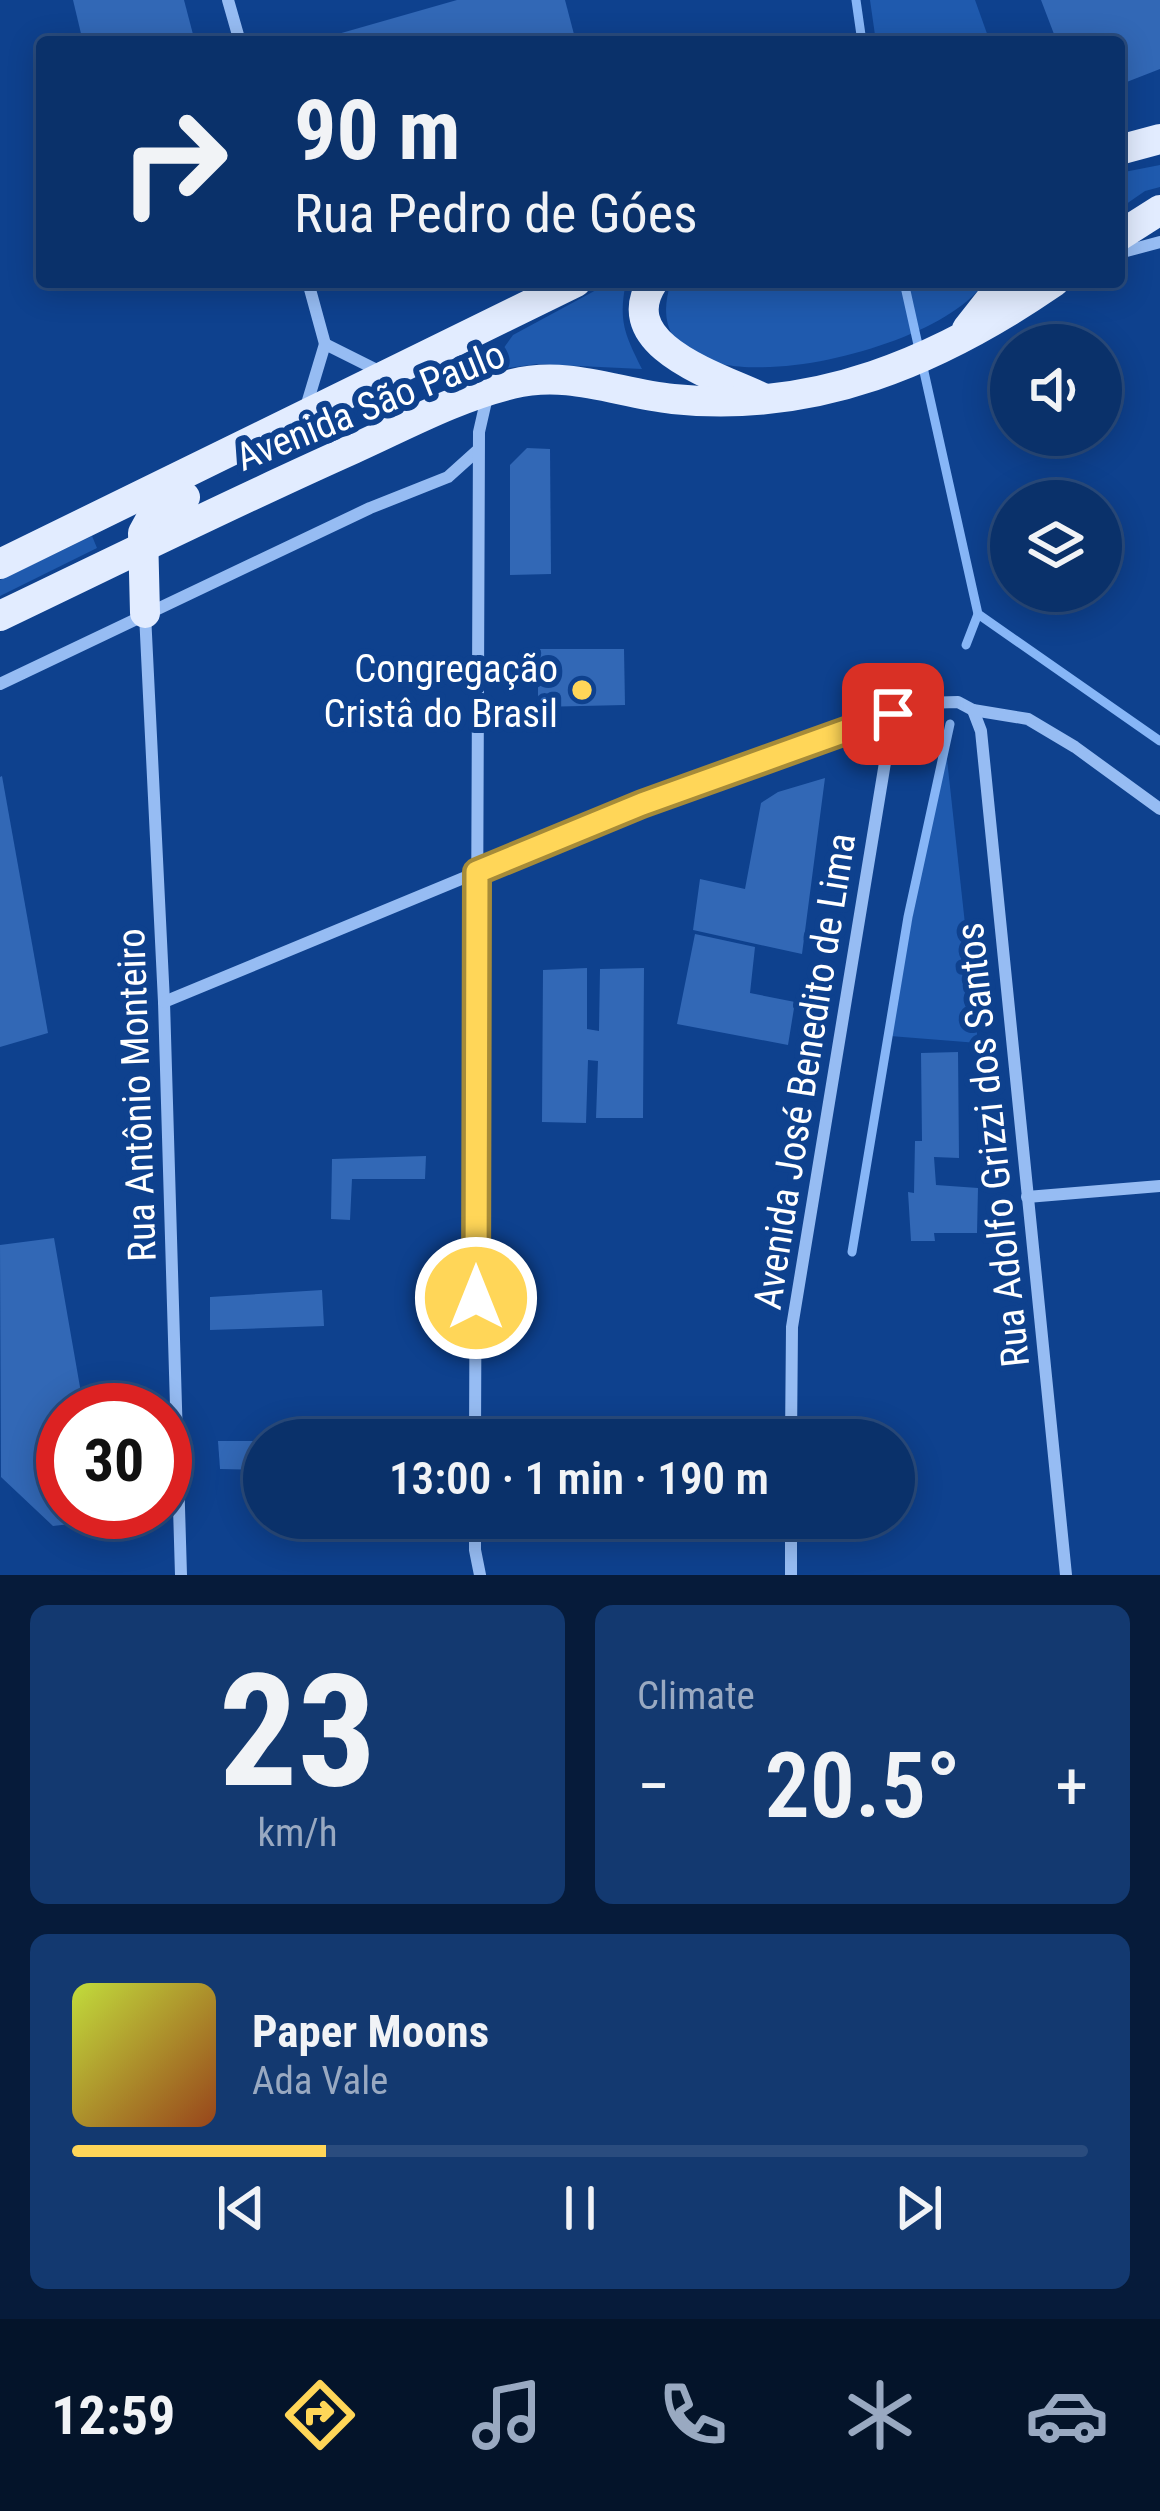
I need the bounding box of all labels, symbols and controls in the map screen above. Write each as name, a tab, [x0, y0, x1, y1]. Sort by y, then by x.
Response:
text: 90 m	[294, 81, 461, 180]
icon: right	[96, 84, 252, 240]
text: Rua Pedro de Góes	[294, 182, 698, 245]
map controls	[990, 324, 1122, 612]
button: sound	[990, 324, 1122, 456]
street label: Avenida São Paulo	[229, 331, 512, 481]
button: layers	[990, 480, 1122, 612]
place label: Congregação Cristâ do Brasil	[323, 646, 558, 737]
pin	[842, 663, 944, 765]
marker: Congregação Cristâ do Brasil	[569, 677, 595, 703]
icon: arrive	[860, 681, 926, 747]
street label: Avenida José Benedito de Lima	[745, 830, 865, 1312]
street label: Rua Adolfo Grizzi dos Santos	[947, 921, 1039, 1369]
street label: Rua Antônio Monteiro	[108, 928, 166, 1262]
position arrow	[413, 1235, 539, 1361]
speed limit sign: 30	[36, 1383, 192, 1539]
text: 13:00 · 1 min · 190 m	[389, 1452, 769, 1505]
text: 23	[219, 1640, 376, 1823]
text: Climate	[637, 1673, 755, 1719]
text: 20.5°	[765, 1734, 961, 1839]
text: −	[637, 1748, 670, 1825]
text: +	[1055, 1748, 1088, 1825]
text: km/h	[257, 1810, 338, 1856]
text: Paper Moons	[252, 2005, 489, 2058]
text: Ada Vale	[252, 2058, 388, 2104]
icon: previous	[208, 2175, 274, 2241]
icon: pause	[547, 2175, 613, 2241]
icon: next	[886, 2175, 952, 2241]
icon: directions	[278, 2373, 362, 2457]
icon: music	[465, 2373, 549, 2457]
icon: phone	[651, 2373, 735, 2457]
icon: climate	[838, 2373, 922, 2457]
icon: car	[1025, 2373, 1109, 2457]
text: 12:59	[51, 2384, 175, 2447]

